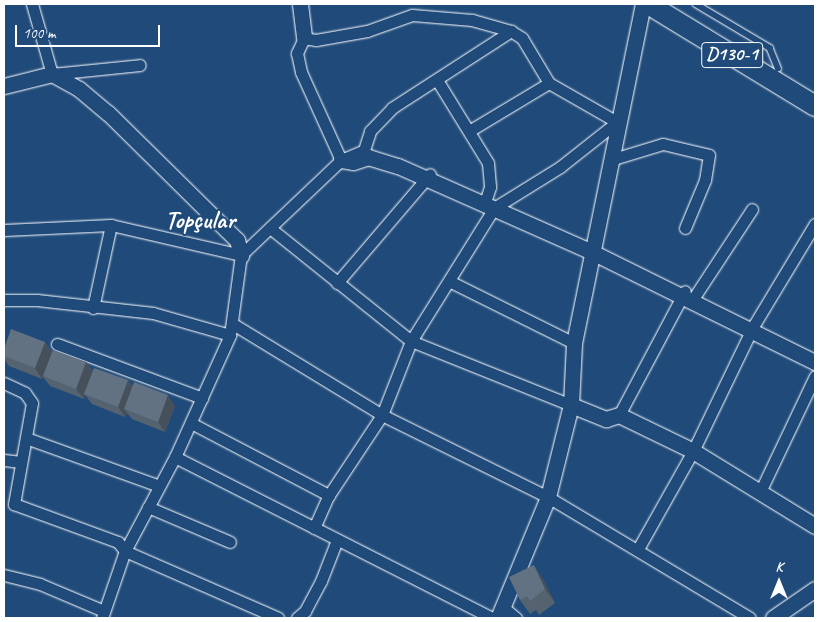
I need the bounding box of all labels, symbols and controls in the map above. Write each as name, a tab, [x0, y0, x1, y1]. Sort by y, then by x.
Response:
scale bar	[18, 15, 162, 47]
text: 100 m	[23, 24, 55, 43]
road number: D130-1	[701, 38, 763, 72]
district label: Topçular	[165, 205, 235, 235]
north arrow	[754, 557, 804, 607]
text: K	[775, 558, 783, 575]

